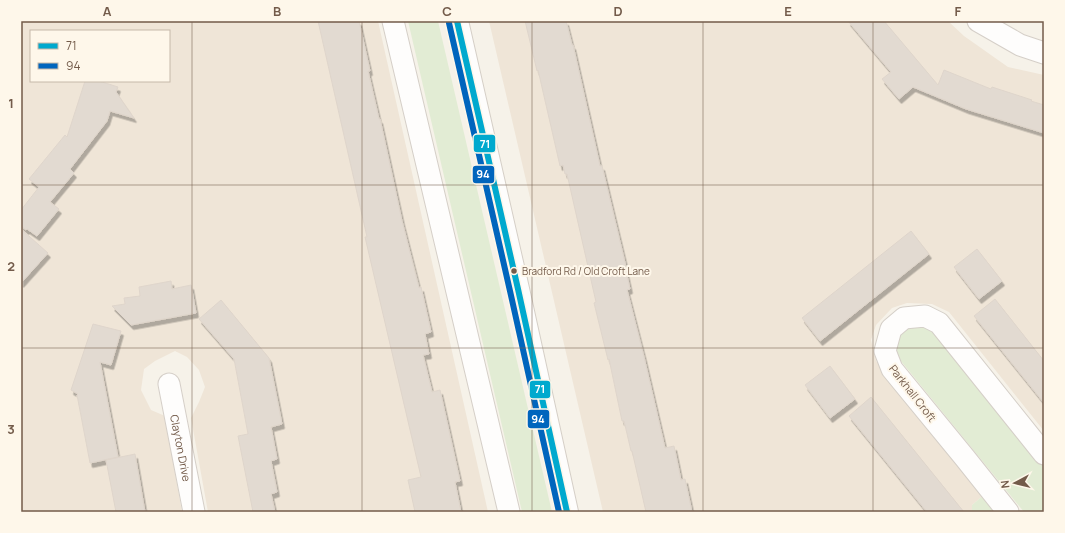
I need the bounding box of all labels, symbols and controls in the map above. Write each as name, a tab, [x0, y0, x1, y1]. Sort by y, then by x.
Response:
text: A	[103, 2, 112, 20]
text: B	[273, 2, 281, 20]
text: C	[442, 2, 452, 20]
text: D	[613, 2, 623, 20]
text: E	[784, 2, 792, 20]
text: F	[955, 2, 962, 20]
legend	[30, 30, 170, 82]
text: 71	[66, 37, 77, 54]
text: 94	[66, 57, 81, 74]
text: 1	[8, 94, 14, 112]
line badge: 71	[473, 134, 496, 153]
text: 71	[480, 136, 490, 151]
line badge: 94	[472, 165, 495, 184]
text: 94	[476, 166, 490, 181]
text: 2	[7, 257, 15, 275]
place label: Bradford Rd / Old Croft Lane	[522, 264, 650, 278]
marker: Bradford Rd / Old Croft Lane	[509, 266, 519, 276]
street label: Parkhall Croft	[886, 361, 940, 425]
line badge: 71	[529, 380, 551, 399]
text: 71	[535, 381, 545, 396]
line badge: 94	[527, 409, 550, 429]
text: 94	[531, 411, 545, 426]
street label: Clayton Drive	[168, 413, 195, 483]
text: 3	[7, 420, 15, 438]
north arrow	[995, 463, 1035, 503]
text: N	[997, 479, 1013, 489]

